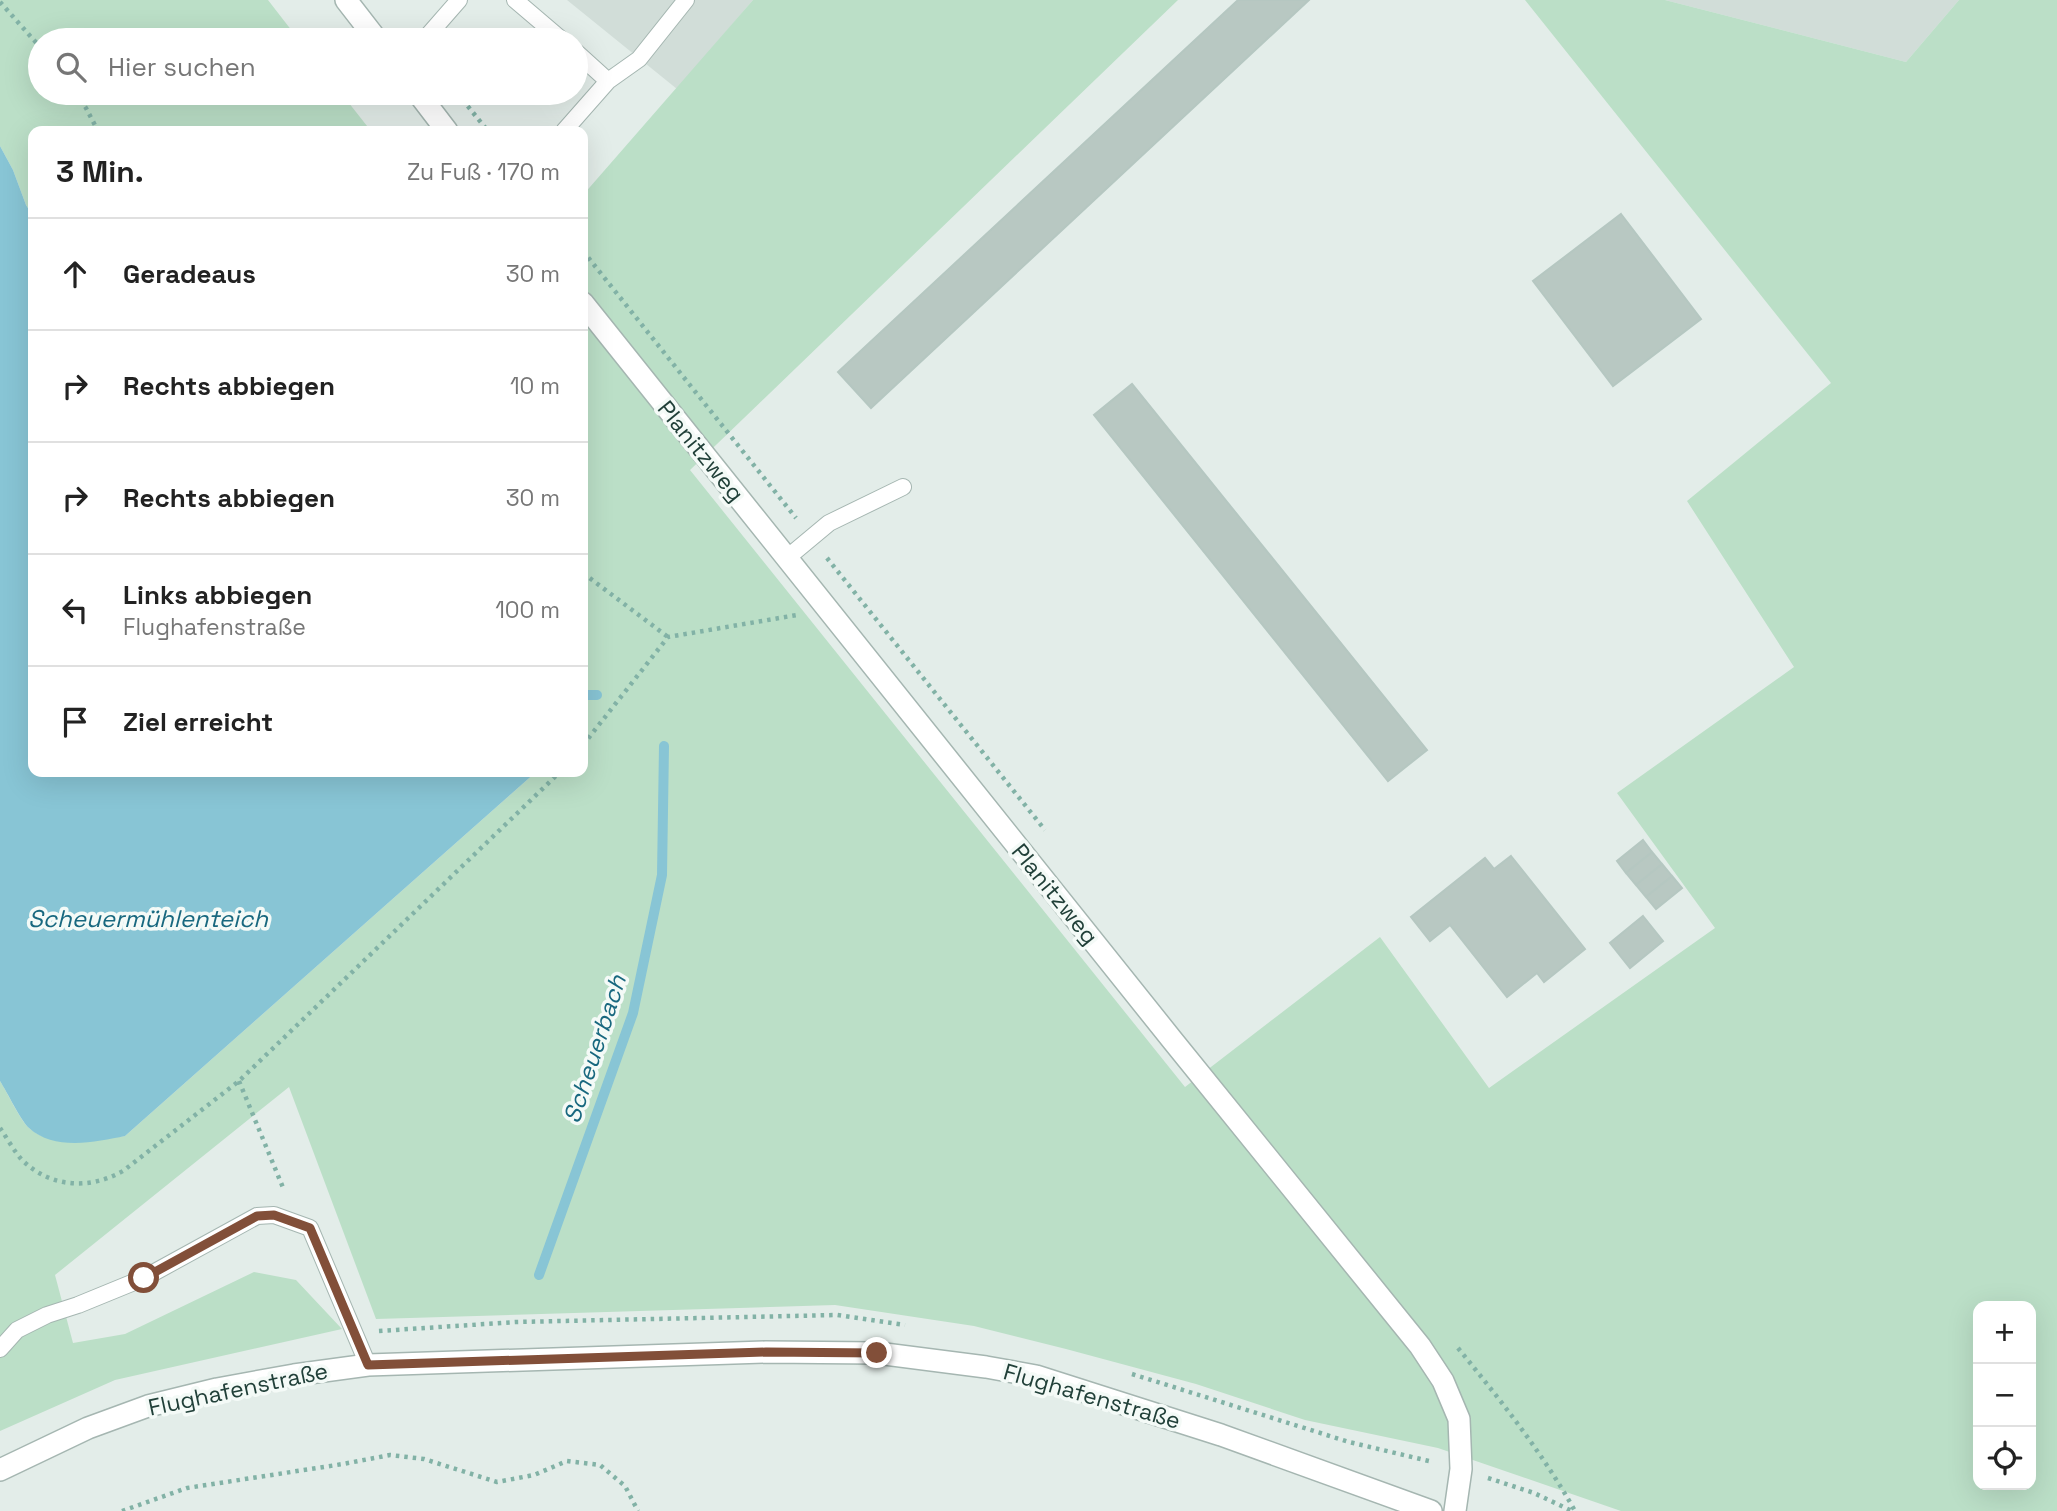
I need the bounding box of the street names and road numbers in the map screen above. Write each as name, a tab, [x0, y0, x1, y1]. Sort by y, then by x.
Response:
street label: Planitzweg	[651, 394, 751, 508]
street label: Planitzweg	[1005, 837, 1105, 951]
street label: Flughafenstraße	[145, 1355, 331, 1423]
street label: Flughafenstraße	[1000, 1356, 1184, 1436]

